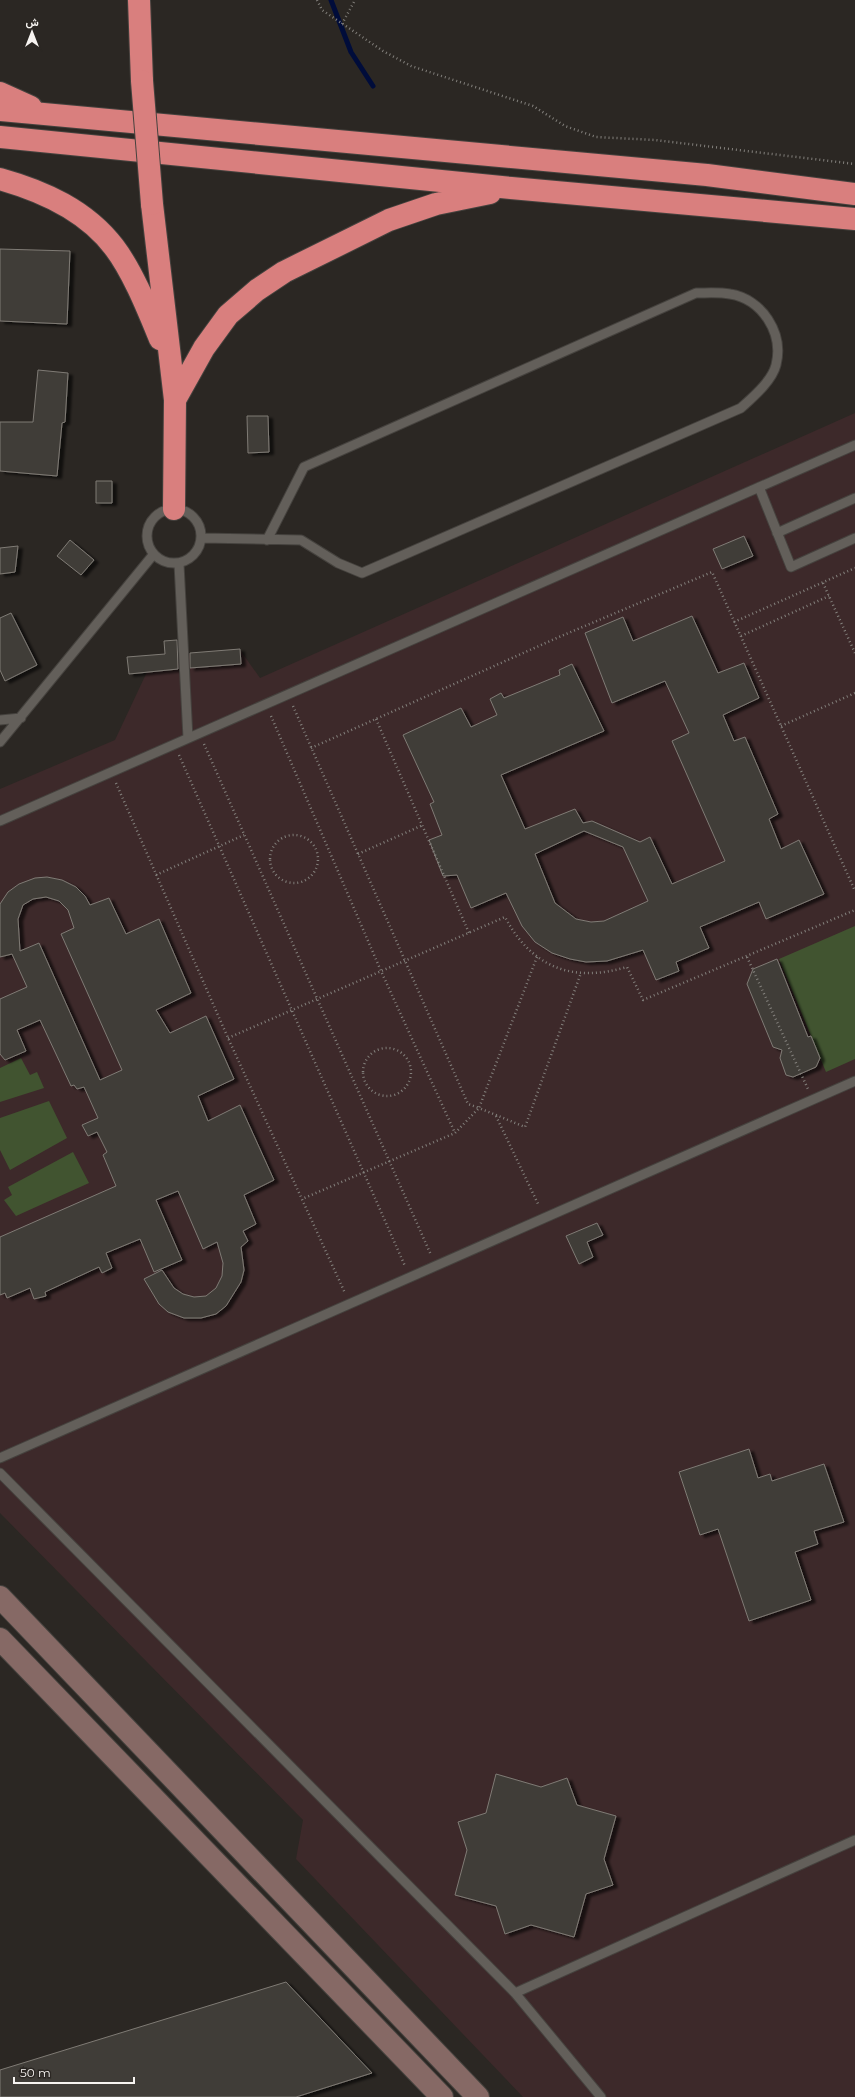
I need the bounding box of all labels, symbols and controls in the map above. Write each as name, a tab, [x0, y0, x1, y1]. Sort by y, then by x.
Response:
north arrow	[12, 12, 52, 52]
text: ش	[25, 15, 39, 29]
scale bar	[14, 2059, 134, 2085]
text: 50 m	[20, 2065, 51, 2080]

